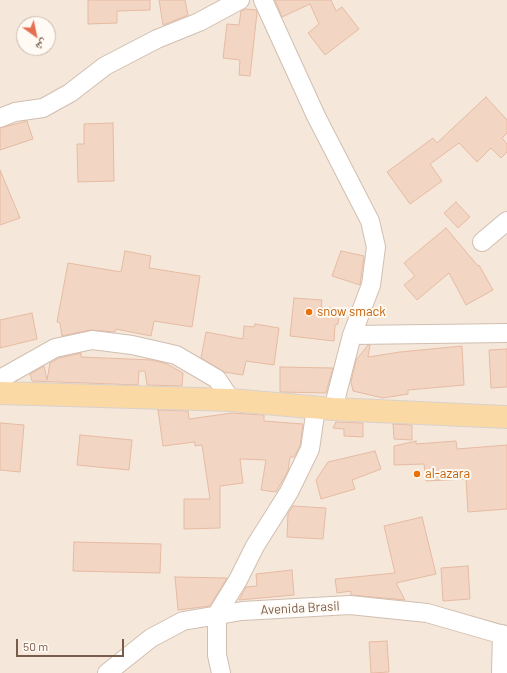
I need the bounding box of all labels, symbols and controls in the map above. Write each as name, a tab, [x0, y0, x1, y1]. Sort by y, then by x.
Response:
north arrow	[16, 16, 56, 56]
text: ش	[34, 37, 51, 54]
place label: snow smack	[317, 304, 386, 320]
marker: snow smack	[304, 307, 314, 317]
place label: al-azara	[425, 466, 470, 482]
marker: al-azara	[412, 469, 422, 479]
street label: Avenida Brasil	[260, 598, 340, 618]
scale bar	[18, 631, 126, 657]
text: 50 m	[23, 639, 48, 653]

